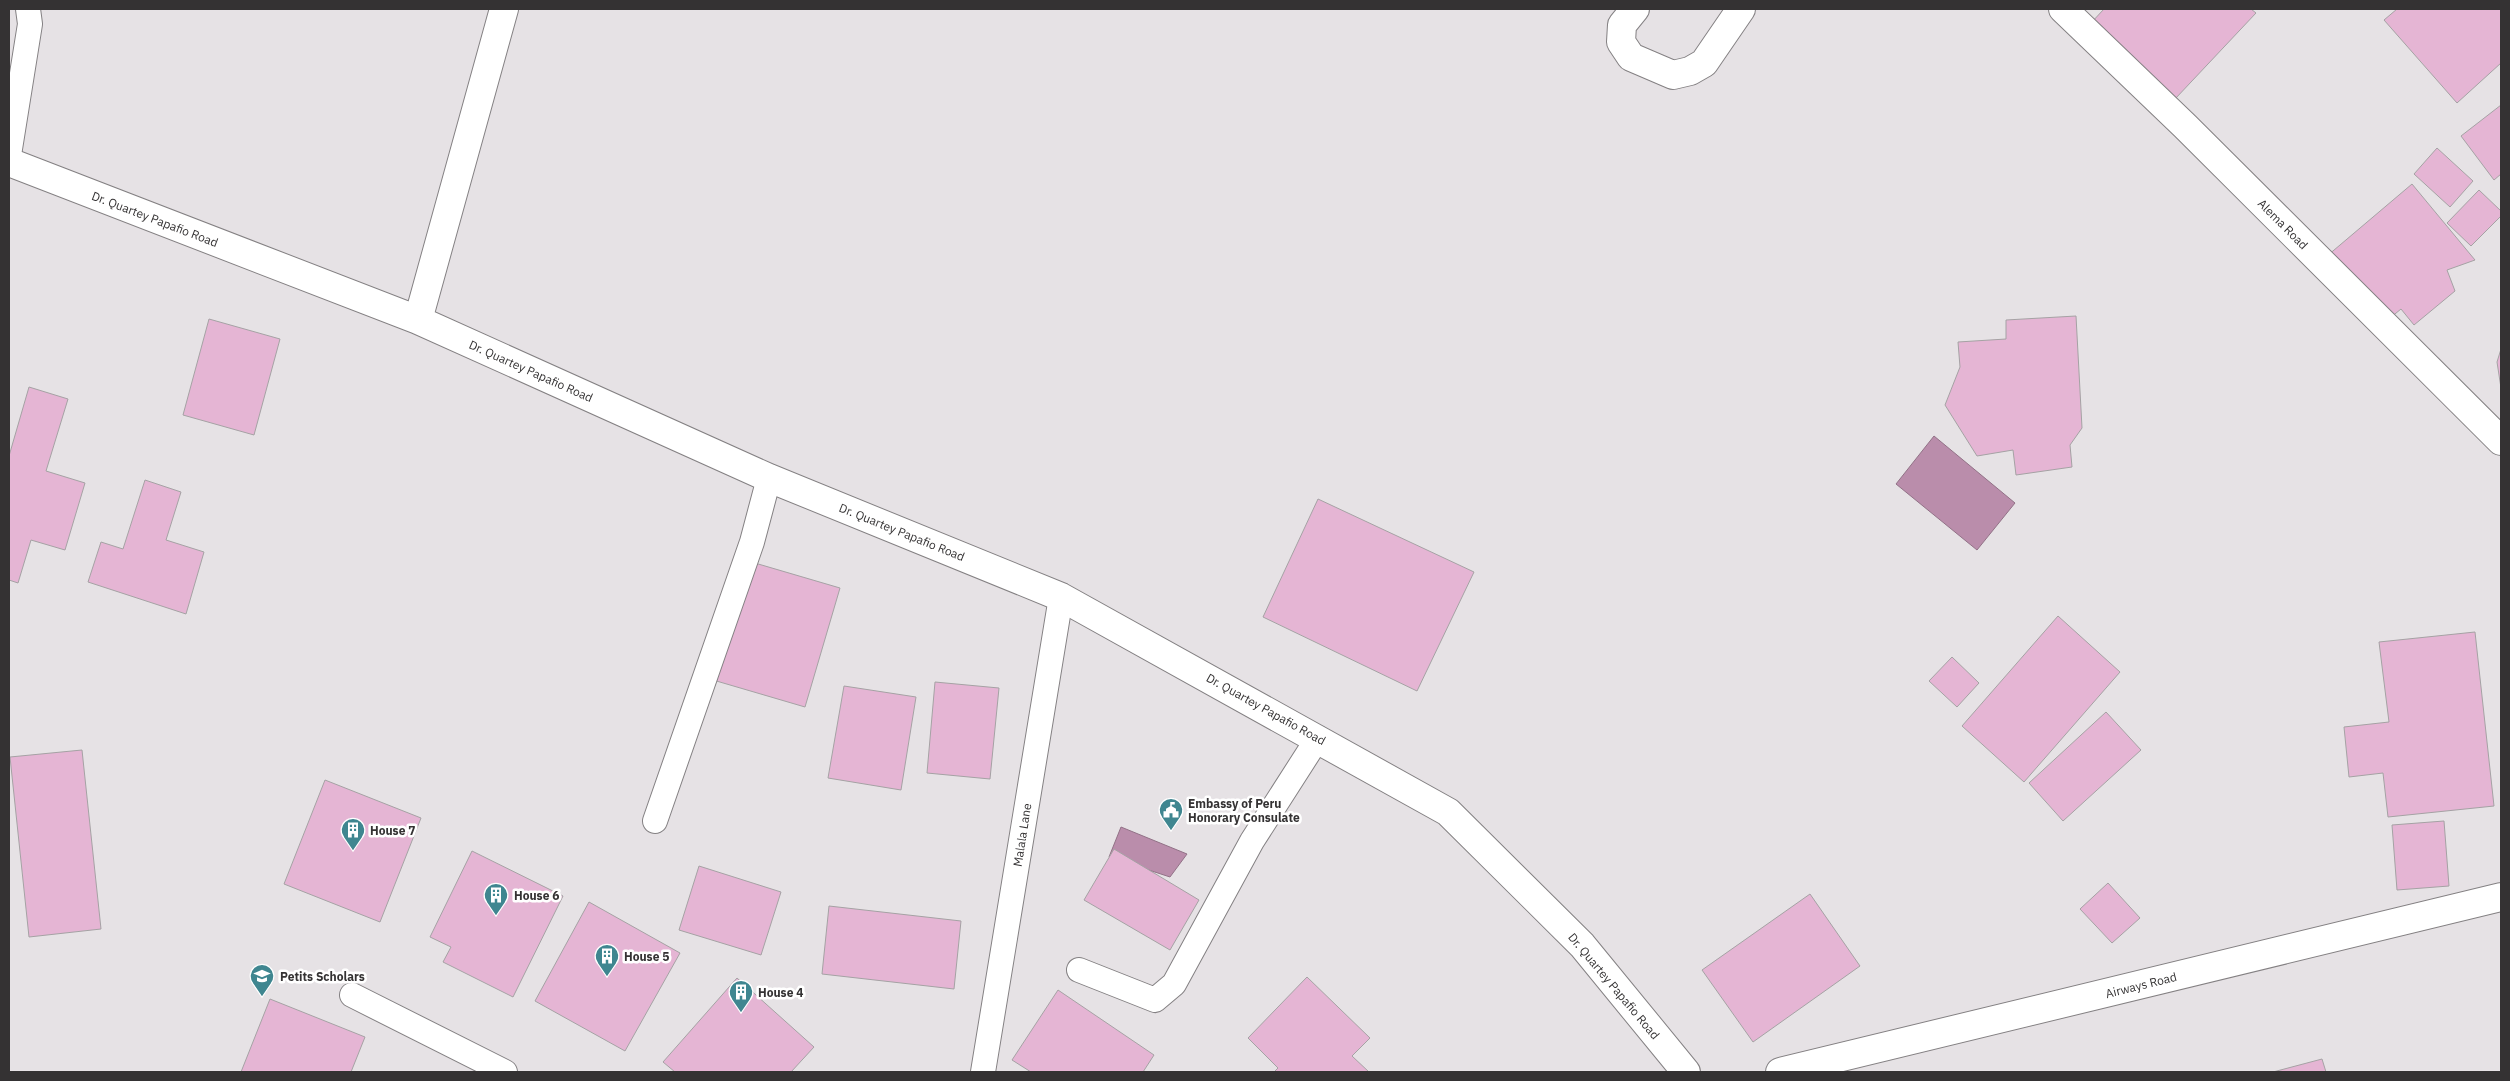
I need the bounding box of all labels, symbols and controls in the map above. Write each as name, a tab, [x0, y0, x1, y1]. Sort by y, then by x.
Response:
street label: Dr. Quartey Papafio Road	[90, 188, 220, 250]
street label: Alema Road	[2255, 196, 2311, 252]
street label: Dr. Quartey Papafio Road	[467, 337, 595, 405]
street label: Dr. Quartey Papafio Road	[837, 500, 967, 564]
street label: Dr. Quartey Papafio Road	[1204, 670, 1328, 748]
place label: Embassy of Peru Honorary Consulate	[1188, 796, 1300, 825]
public building icon: Embassy of Peru Honorary Consulate	[1158, 797, 1184, 831]
street label: Malala Lane	[1010, 802, 1034, 868]
building icon: House 7	[340, 817, 366, 851]
place label: House 7	[370, 823, 415, 838]
building icon: House 6	[483, 882, 509, 916]
place label: House 6	[514, 888, 559, 903]
street label: Dr. Quartey Papafio Road	[1565, 930, 1663, 1042]
building icon: House 5	[594, 943, 620, 977]
place label: House 5	[624, 949, 669, 964]
school or university icon: Petits Scholars	[249, 963, 275, 997]
place label: Petits Scholars	[280, 969, 365, 984]
street label: Airways Road	[2104, 969, 2178, 1001]
building icon: House 4	[728, 979, 754, 1013]
place label: House 4	[758, 985, 803, 1000]

